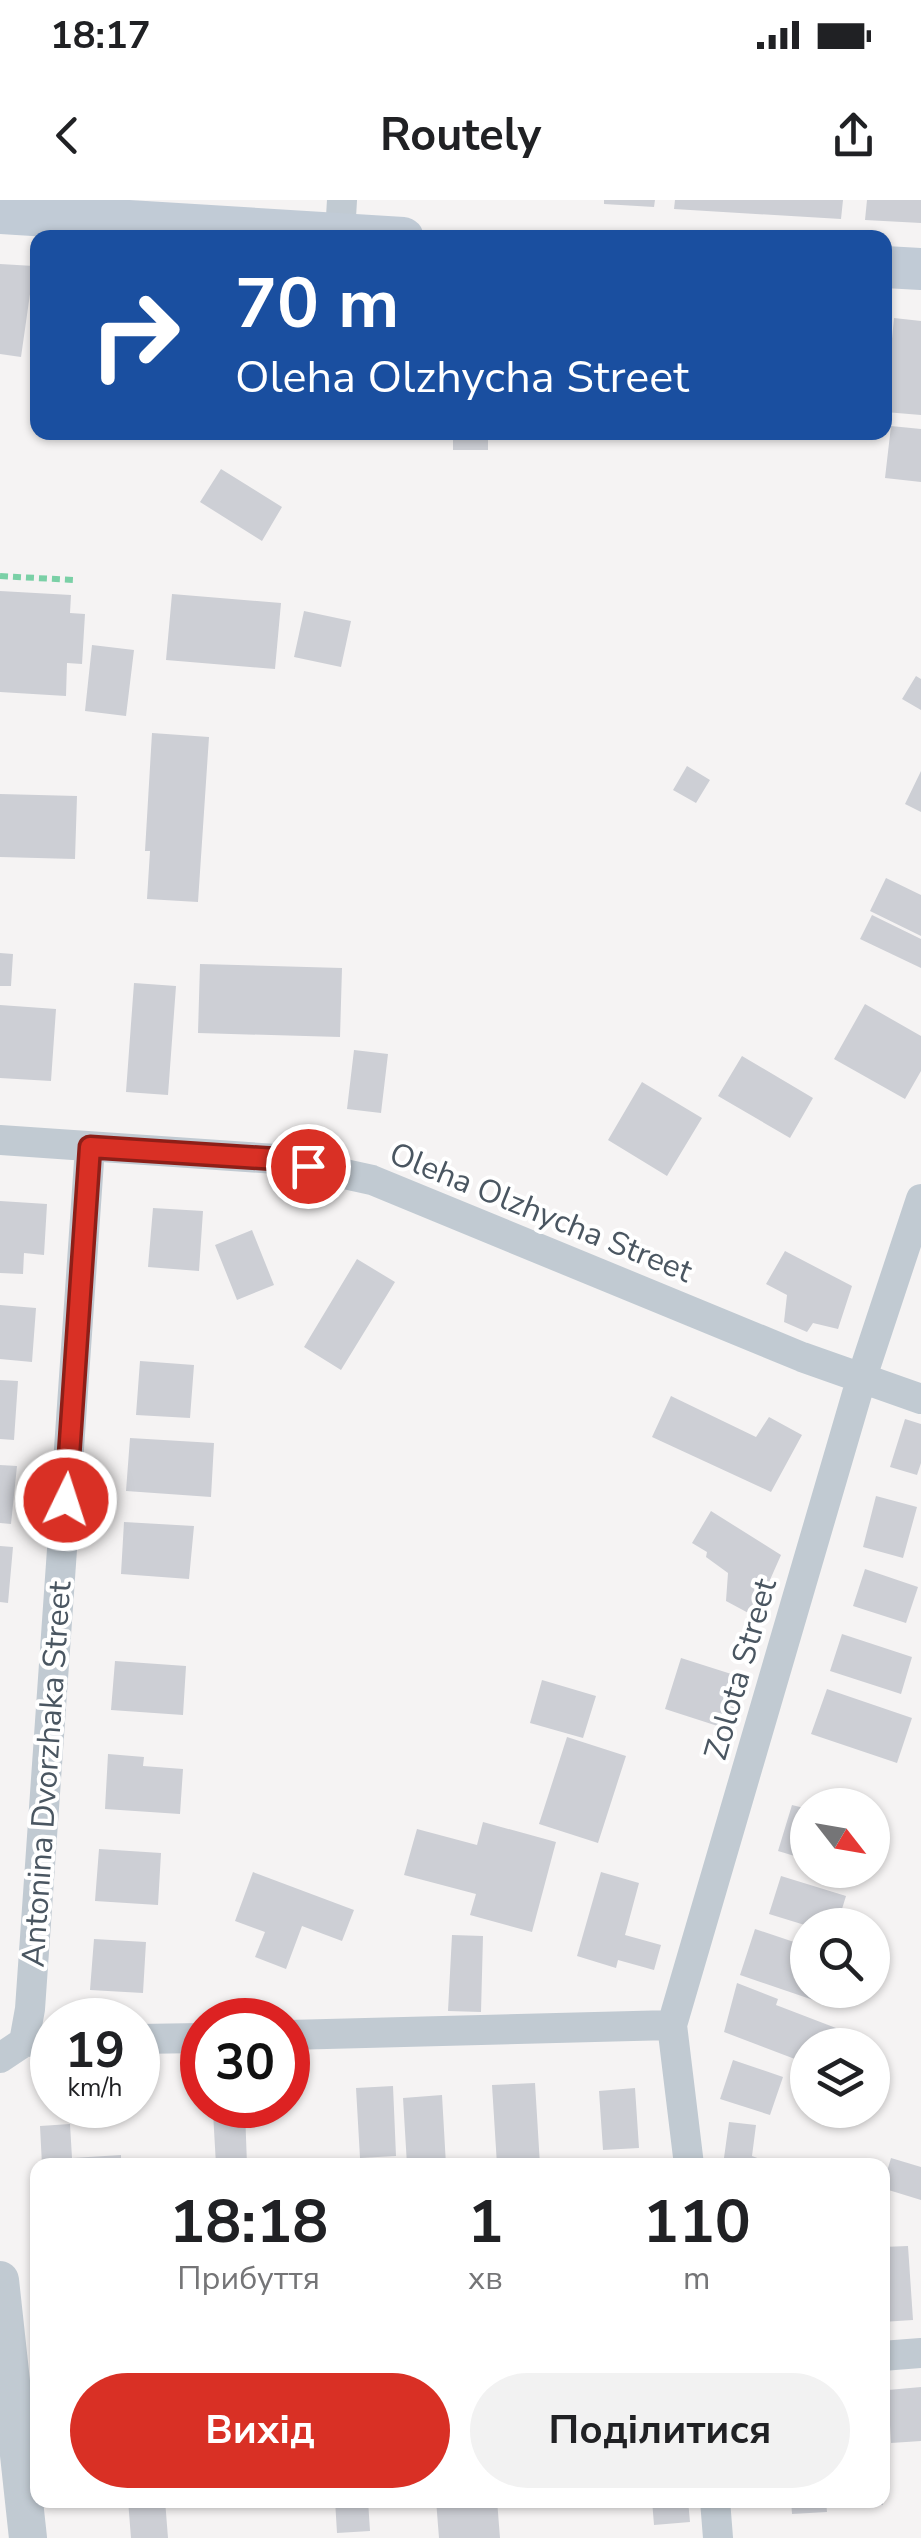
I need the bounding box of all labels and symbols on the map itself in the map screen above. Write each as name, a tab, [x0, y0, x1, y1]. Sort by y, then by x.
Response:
pin	[266, 1124, 351, 1209]
street label: Oleha Olzhycha Street	[383, 1132, 699, 1293]
position arrow	[14, 1448, 118, 1552]
street label: Zolota Street	[694, 1573, 787, 1765]
street label: Antonina Dvorzhaka Street	[12, 1579, 81, 1969]
north arrow	[790, 1788, 890, 1888]
speed limit sign: 30	[180, 1998, 310, 2128]

